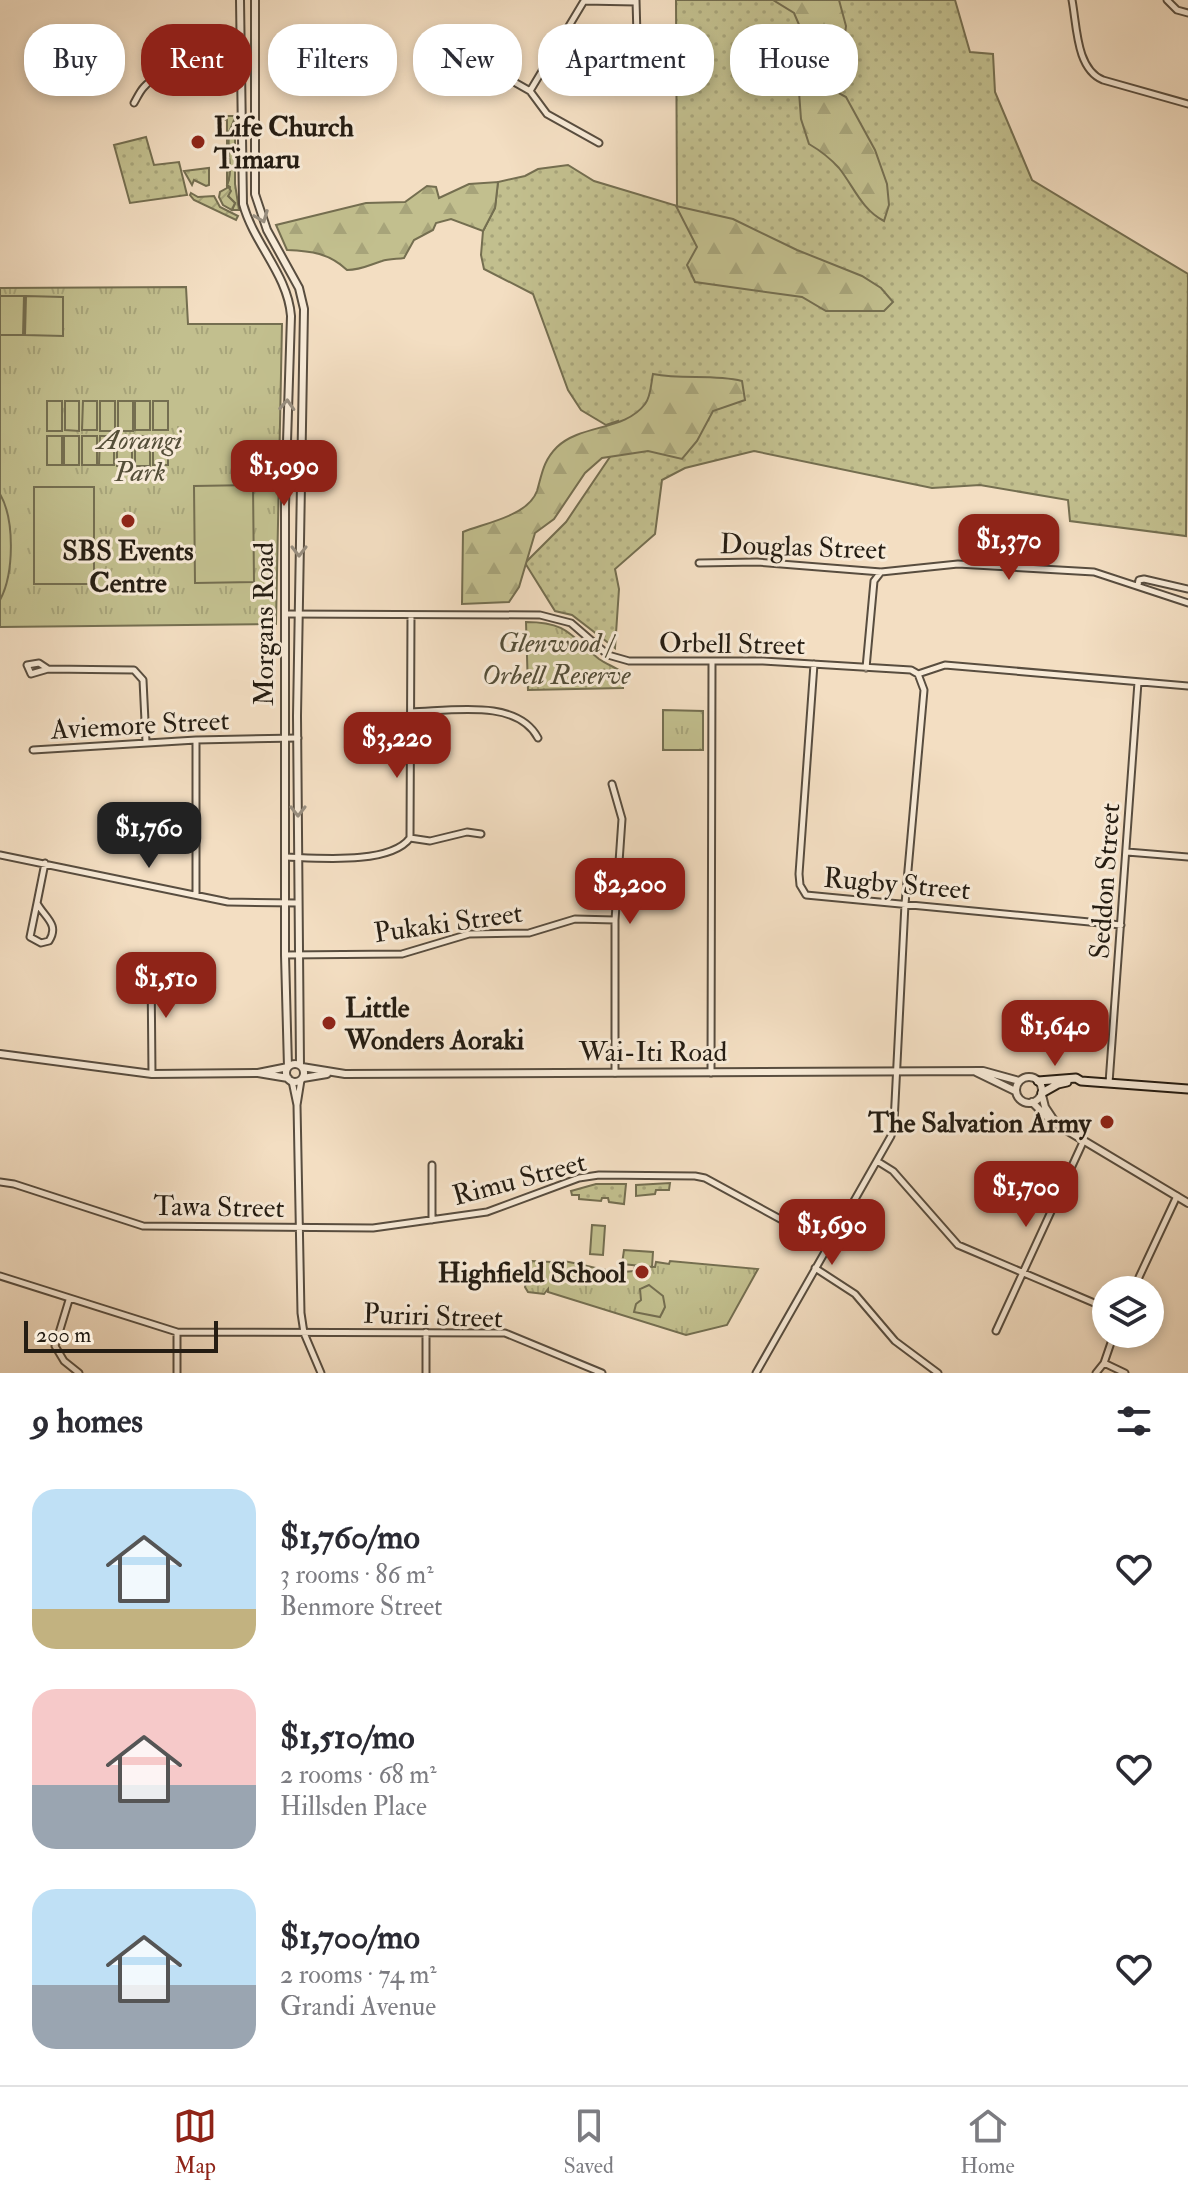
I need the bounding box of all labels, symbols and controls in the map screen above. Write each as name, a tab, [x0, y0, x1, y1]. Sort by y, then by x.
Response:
chip: Buy	[24, 24, 125, 96]
chip: Rent	[141, 24, 252, 96]
chip: Filters	[268, 24, 397, 96]
chip: New	[413, 24, 522, 96]
chip: Apartment	[538, 24, 714, 96]
chip: House	[730, 24, 858, 96]
place label: Life Church Timaru	[213, 110, 354, 177]
marker: Life Church Timaru	[189, 133, 207, 151]
one-way arrow	[252, 209, 269, 223]
one-way arrow	[278, 398, 295, 411]
park label: Aorangi Park	[95, 423, 183, 490]
pin: $1,090	[219, 440, 349, 508]
text: $1,090	[249, 450, 319, 482]
marker: SBS Events Centre	[119, 512, 137, 530]
pin: $1,370	[944, 514, 1074, 582]
text: $1,370	[976, 524, 1042, 556]
street label: Douglas Street	[719, 527, 887, 568]
place label: SBS Events Centre	[62, 534, 194, 601]
street label: Morgans Road	[247, 542, 282, 706]
one-way arrow	[290, 545, 308, 558]
park label: Glenwood / Orbell Reserve	[481, 626, 631, 693]
street label: Orbell Street	[658, 626, 805, 663]
street label: Aviemore Street	[49, 703, 230, 748]
pin: $3,220	[332, 712, 462, 780]
text: $3,220	[362, 722, 432, 754]
pin: $1,760	[84, 802, 214, 870]
street label: Seddon Street	[1083, 802, 1128, 960]
one-way arrow	[289, 805, 307, 818]
text: $1,760	[115, 812, 183, 844]
pin: $2,200	[565, 858, 695, 926]
street label: Rugby Street	[822, 861, 972, 908]
text: $2,200	[593, 868, 667, 900]
street label: Pukaki Street	[372, 896, 525, 951]
pin: $1,510	[101, 952, 231, 1020]
text: $1,510	[134, 962, 198, 994]
place label: Little Wonders Aoraki	[344, 991, 525, 1058]
pin: $1,640	[990, 1000, 1120, 1068]
text: $1,640	[1020, 1010, 1090, 1042]
marker: Little Wonders Aoraki	[320, 1014, 338, 1032]
street label: Wai-Iti Road	[578, 1035, 728, 1070]
place label: The Salvation Army	[867, 1106, 1093, 1141]
marker: The Salvation Army	[1098, 1113, 1116, 1131]
street label: Rimu Street	[449, 1145, 590, 1214]
pin: $1,700	[961, 1161, 1091, 1229]
text: $1,700	[992, 1171, 1060, 1203]
street label: Tawa Street	[153, 1189, 285, 1226]
pin: $1,690	[767, 1199, 897, 1267]
text: $1,690	[797, 1209, 867, 1241]
place label: Highfield School	[438, 1256, 627, 1291]
marker: Highfield School	[633, 1263, 651, 1281]
map controls	[1092, 1276, 1164, 1348]
button: layers	[1092, 1276, 1164, 1348]
street label: Puriri Street	[362, 1297, 504, 1336]
scale bar	[24, 1317, 218, 1353]
text: 200 m	[36, 1321, 91, 1349]
icon: filters	[1112, 1399, 1156, 1443]
text: 9 homes	[32, 1400, 143, 1443]
text: $1,760/mo	[280, 1516, 420, 1559]
icon: home	[96, 1521, 192, 1617]
icon: heart	[1112, 1547, 1156, 1591]
text: 3 rooms · 86 m²	[280, 1559, 434, 1591]
text: Benmore Street	[280, 1591, 443, 1623]
text: $1,510/mo	[280, 1716, 415, 1759]
icon: home	[96, 1721, 192, 1817]
icon: heart	[1112, 1747, 1156, 1791]
text: 2 rooms · 68 m²	[280, 1759, 437, 1791]
text: Hillsden Place	[280, 1791, 427, 1823]
text: $1,700/mo	[280, 1916, 420, 1959]
icon: home	[96, 1921, 192, 2017]
icon: heart	[1112, 1947, 1156, 1991]
text: 2 rooms · 74 m²	[280, 1959, 437, 1991]
text: Grandi Avenue	[280, 1991, 436, 2023]
tab: Map	[173, 2104, 217, 2180]
tab: Saved	[564, 2104, 614, 2180]
tab: Home	[960, 2104, 1015, 2180]

